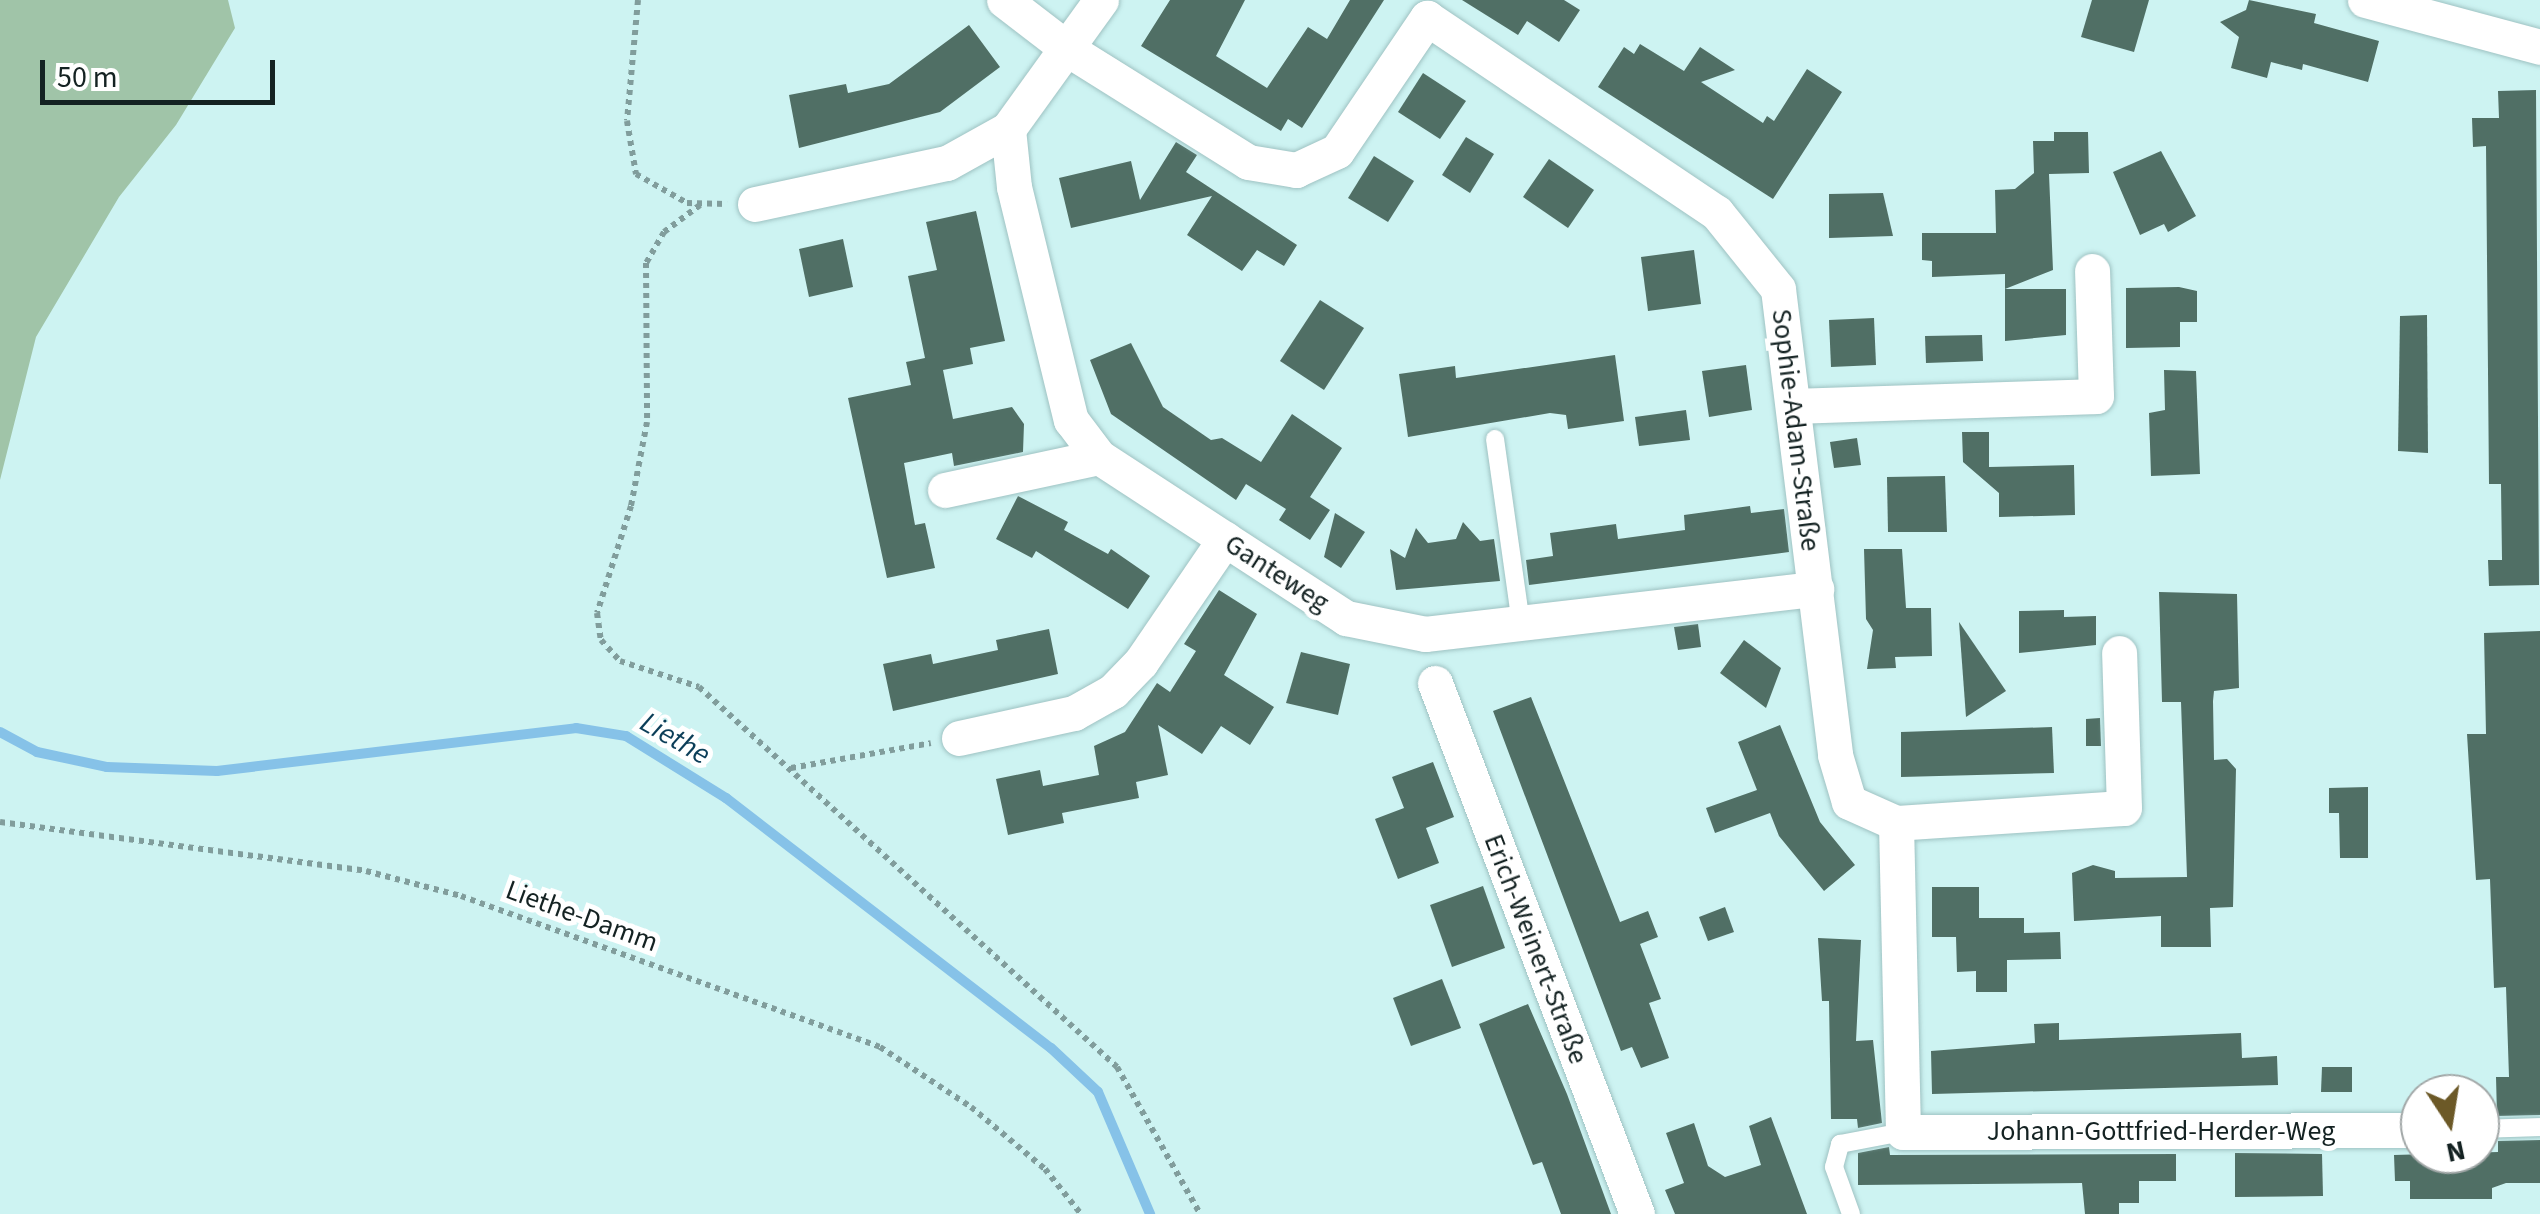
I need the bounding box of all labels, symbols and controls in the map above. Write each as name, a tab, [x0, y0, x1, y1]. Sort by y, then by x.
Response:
scale bar	[45, 40, 280, 102]
text: 50 m	[57, 56, 118, 99]
street label: Sophie-Adam-Straße	[1764, 307, 1828, 553]
street label: Ganteweg	[1219, 527, 1335, 619]
water label: Liethe	[634, 705, 716, 773]
street label: Erich-Weinert-Straße	[1477, 829, 1595, 1069]
street label: Liethe-Damm	[501, 873, 663, 959]
north arrow	[2400, 1074, 2500, 1174]
street label: Johann-Gottfried-Herder-Weg	[1987, 1114, 2335, 1148]
text: N	[2443, 1130, 2469, 1173]

